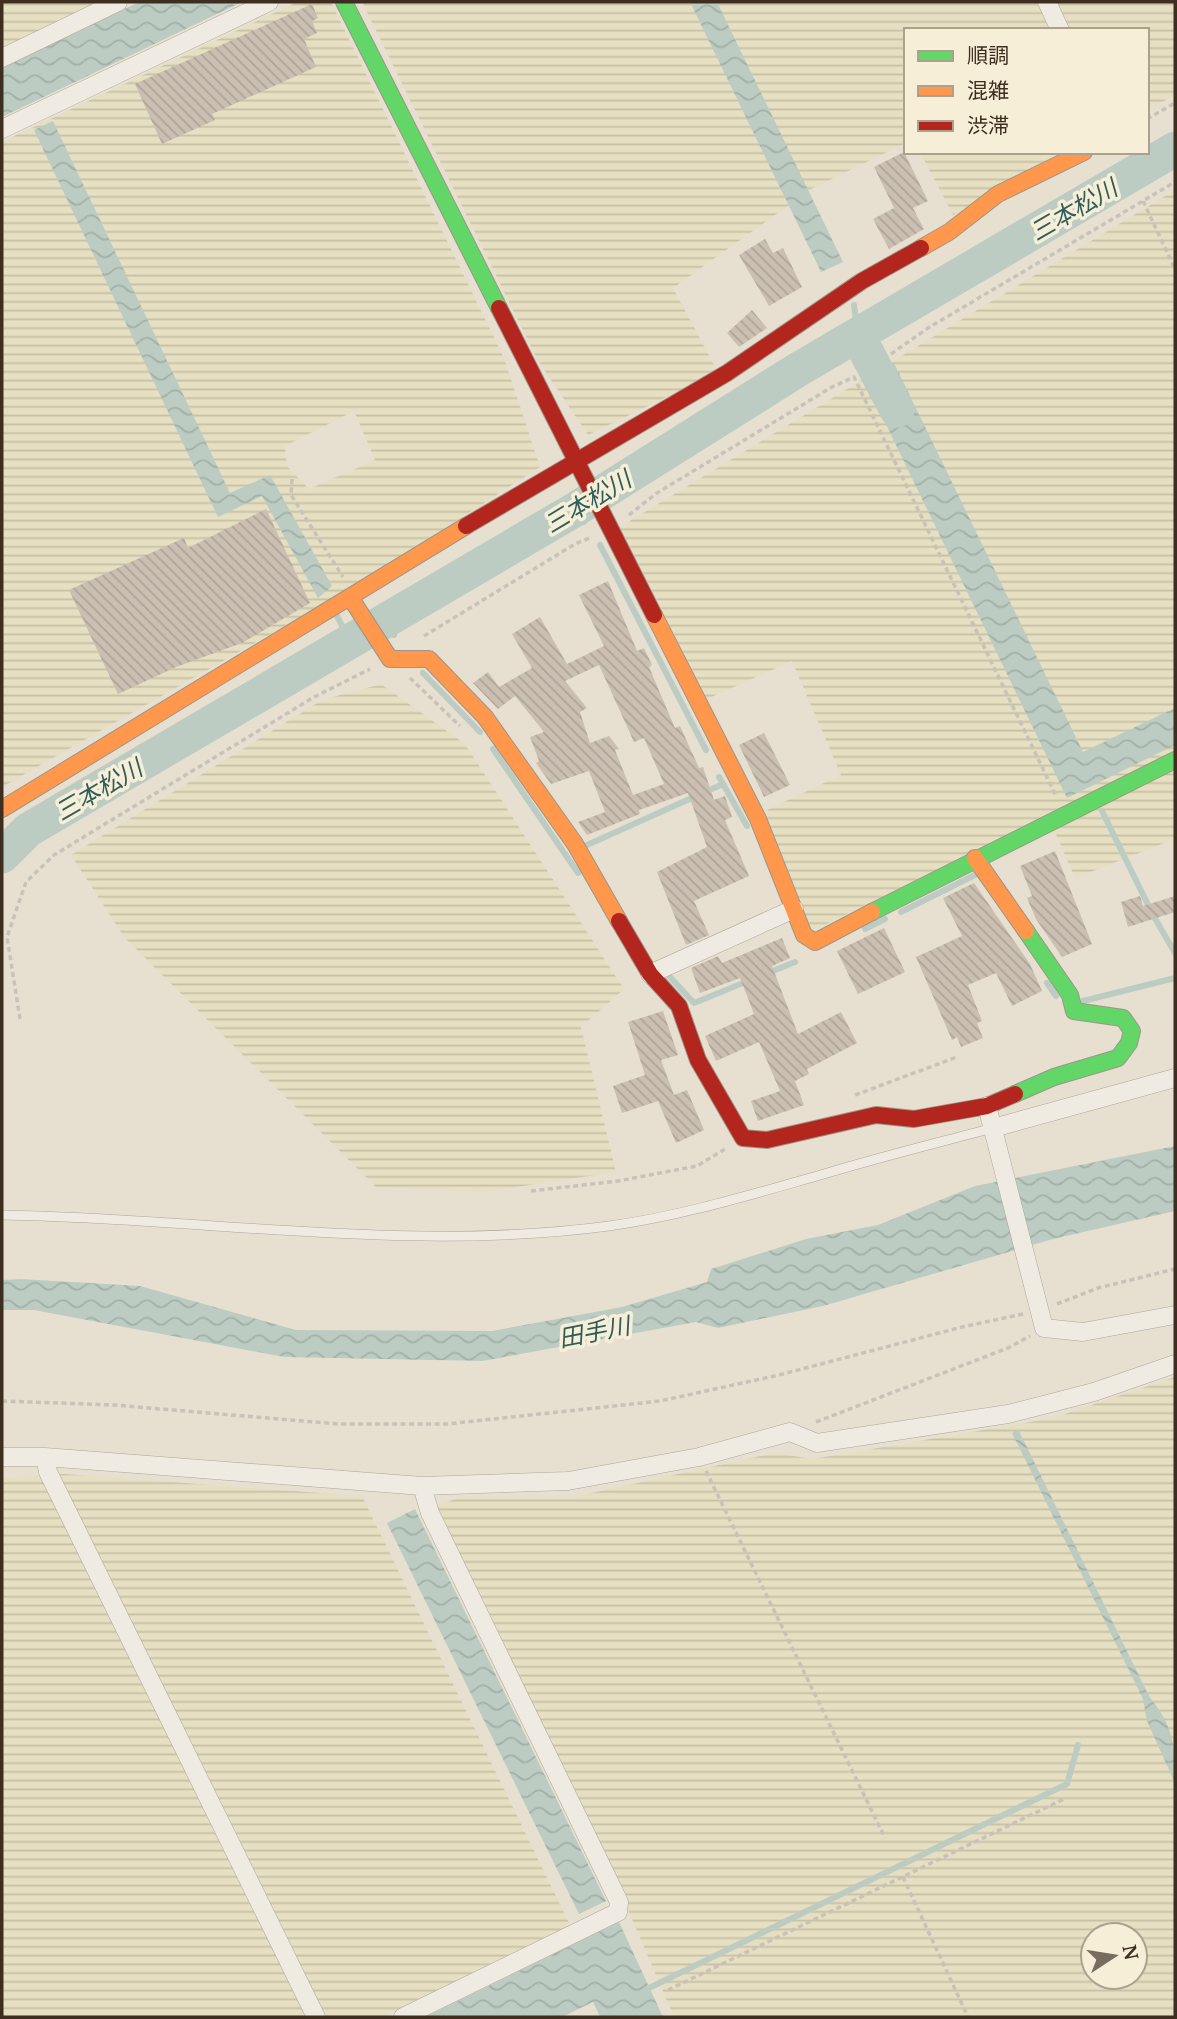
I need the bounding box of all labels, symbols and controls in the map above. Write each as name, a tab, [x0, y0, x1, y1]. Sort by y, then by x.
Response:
legend	[904, 28, 1149, 154]
text: 順調	[967, 41, 1009, 69]
text: 混雑	[967, 76, 1009, 104]
text: 渋滞	[967, 111, 1009, 139]
water label: 三本松川	[1023, 169, 1125, 247]
water label: 三本松川	[537, 461, 639, 540]
water label: 三本松川	[48, 749, 150, 827]
water label: 田手川	[556, 1307, 635, 1354]
north arrow	[1079, 1921, 1149, 1991]
text: N	[1116, 1942, 1145, 1963]

